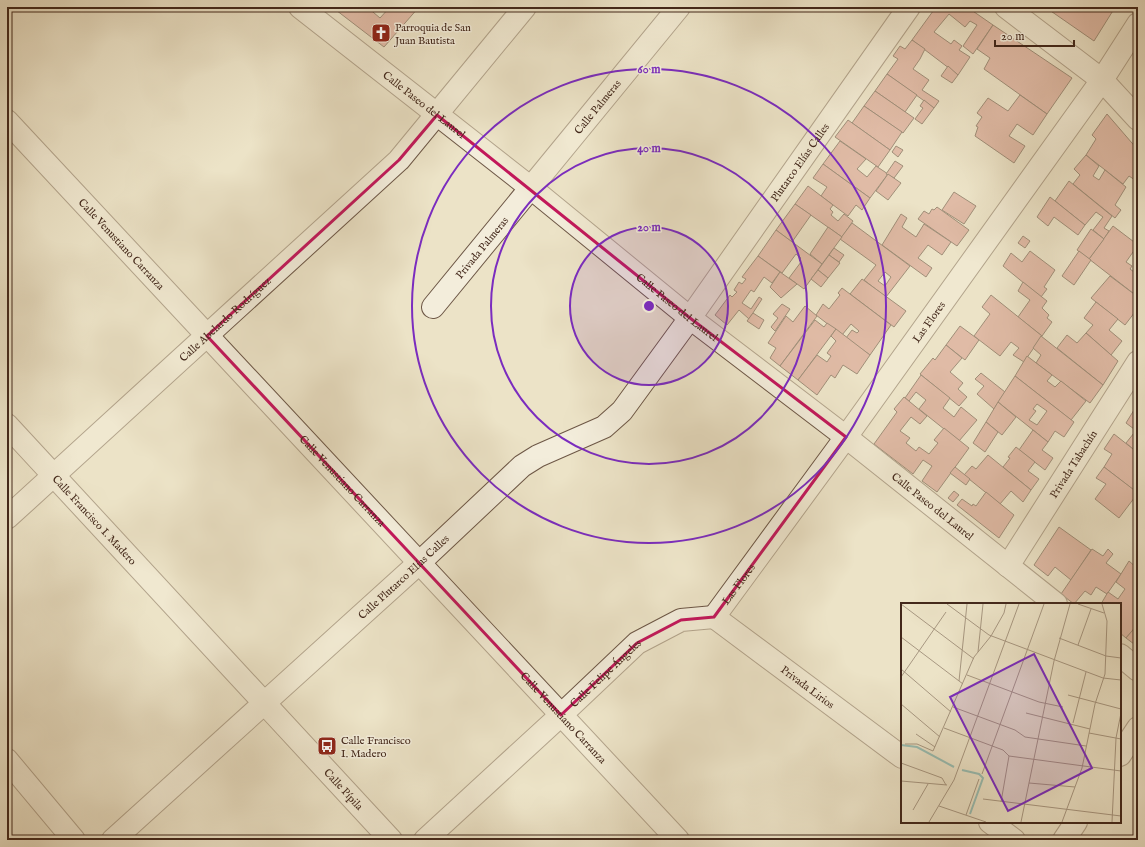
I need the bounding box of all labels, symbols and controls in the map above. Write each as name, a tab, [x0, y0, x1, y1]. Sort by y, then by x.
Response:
place label: Parroquia de San Juan Bautista	[393, 21, 471, 48]
church icon: Parroquia de San Juan Bautista	[370, 22, 392, 44]
scale bar	[995, 22, 1074, 48]
text: 20 m	[1001, 29, 1024, 44]
text: 60 m	[638, 62, 661, 77]
street label: Calle Paseo del Laurel	[380, 69, 468, 142]
street label: Calle Palmeras	[572, 77, 625, 137]
street label: Plutarco Elías Calles	[768, 121, 833, 205]
text: 40 m	[637, 141, 662, 156]
street label: Calle Venustiano Carranza	[75, 196, 167, 293]
street label: Privada Palmeras	[453, 214, 512, 282]
text: 20 m	[637, 220, 661, 235]
street label: Calle Paseo del Laurel	[633, 271, 720, 345]
street label: Calle Abelardo Rodríguez	[177, 274, 274, 365]
centre of rings	[642, 299, 656, 313]
street label: Las Flores	[910, 299, 949, 346]
street label: Privada Tabachín	[1047, 428, 1101, 501]
street label: Calle Venustiano Carranza	[296, 433, 388, 530]
street label: Calle Paseo del Laurel	[888, 470, 976, 544]
street label: Calle Francisco I. Madero	[49, 472, 139, 568]
street label: Calle Plutarco Elías Calles	[355, 532, 453, 623]
street label: Las Flores	[719, 561, 759, 608]
inset map	[901, 603, 1121, 823]
street label: Calle Felipe Ángeles	[567, 636, 644, 711]
street label: Privada Lirios	[778, 663, 837, 712]
street label: Calle Venustiano Carranza	[517, 670, 609, 767]
place label: Calle Francisco I. Madero	[341, 734, 411, 761]
bus stop icon: Calle Francisco I. Madero	[316, 735, 338, 757]
street label: Calle Pípila	[320, 766, 366, 814]

